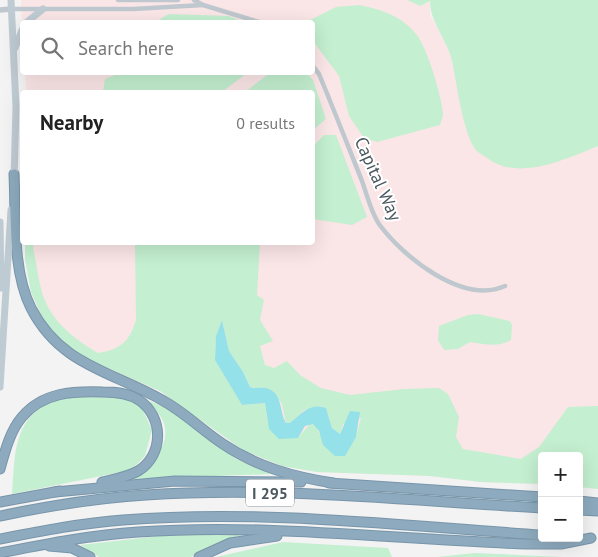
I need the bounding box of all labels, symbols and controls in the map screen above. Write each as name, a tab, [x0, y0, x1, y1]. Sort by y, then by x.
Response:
search box	[20, 20, 315, 75]
icon: search	[38, 34, 66, 62]
text: Search here	[78, 36, 174, 60]
text: Nearby	[40, 109, 103, 136]
text: 0 results	[236, 113, 295, 133]
street label: Capital Way	[350, 133, 407, 225]
map controls	[538, 452, 583, 542]
button: +	[538, 452, 583, 497]
road number: I 295	[246, 479, 294, 506]
button: −	[538, 497, 583, 542]

